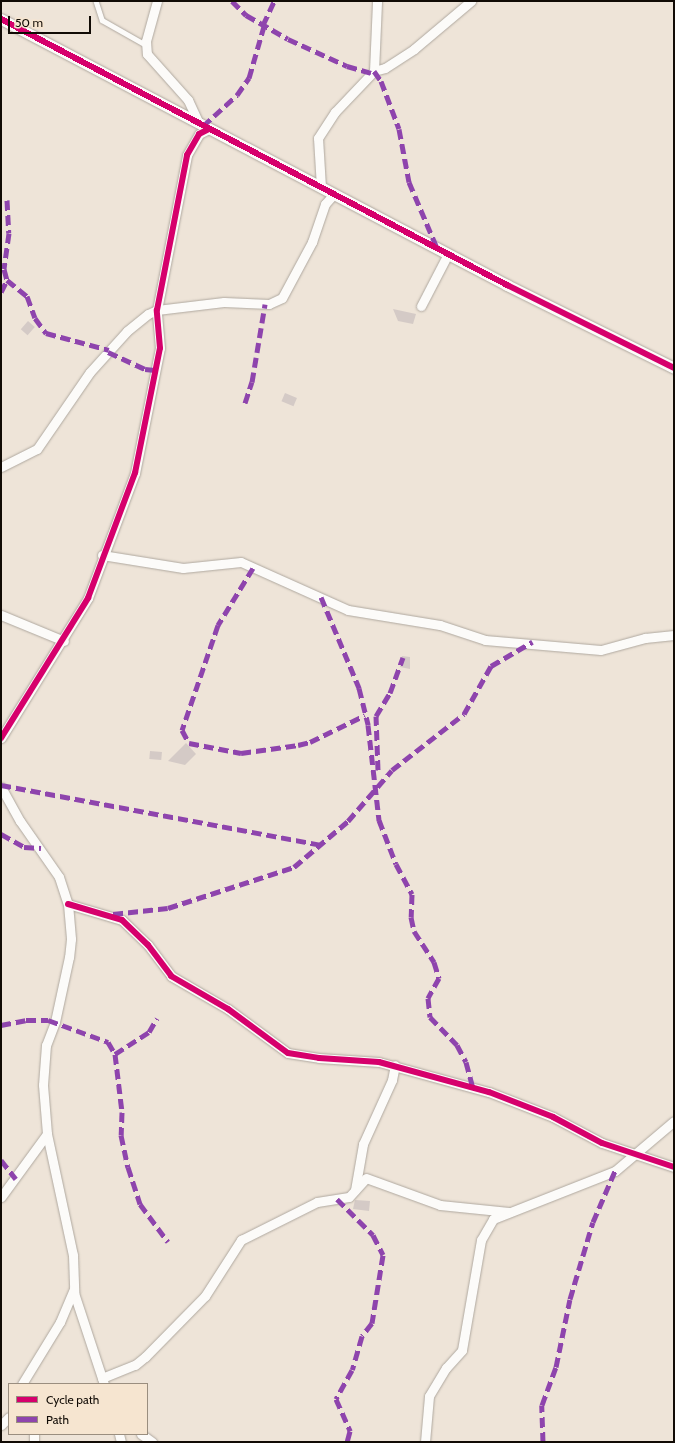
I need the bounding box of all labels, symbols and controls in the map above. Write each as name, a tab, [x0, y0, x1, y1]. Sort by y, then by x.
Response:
scale bar	[10, 8, 93, 34]
text: 50 m	[15, 15, 43, 30]
legend	[8, 1383, 148, 1435]
text: Cycle path	[46, 1392, 99, 1407]
text: Path	[46, 1412, 69, 1427]

